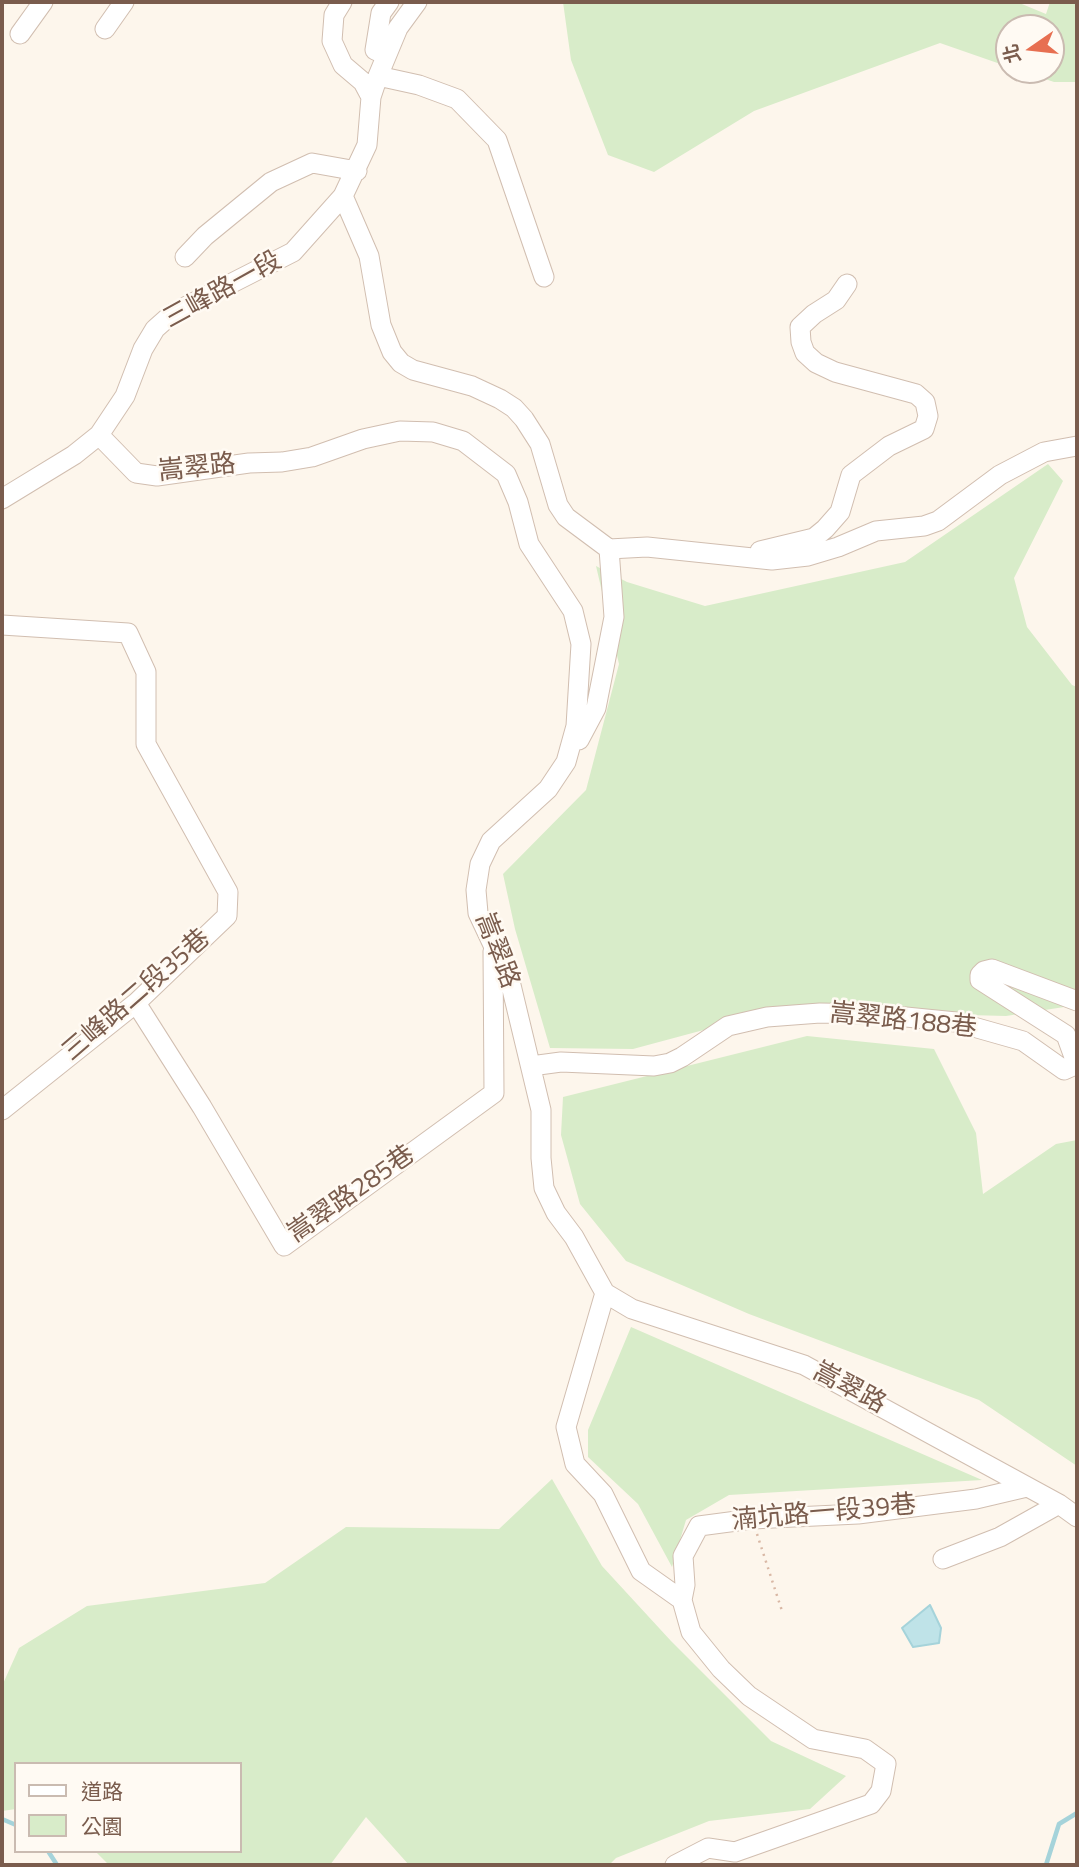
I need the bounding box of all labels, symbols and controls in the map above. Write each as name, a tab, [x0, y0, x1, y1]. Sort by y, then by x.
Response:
north arrow	[995, 14, 1065, 84]
text: 北	[995, 41, 1027, 66]
street label: 三峰路一段	[159, 246, 287, 336]
street label: 嵩翠路	[157, 449, 237, 489]
street label: 嵩翠路	[467, 909, 525, 993]
street label: 三峰路二段35巷	[57, 924, 217, 1068]
street label: 嵩翠路188巷	[828, 999, 978, 1045]
street label: 嵩翠路285巷	[283, 1140, 421, 1250]
street label: 嵩翠路	[807, 1357, 891, 1421]
street label: 湳坑路一段39巷	[730, 1490, 918, 1538]
legend	[14, 1762, 242, 1853]
text: 道路	[81, 1775, 123, 1807]
text: 公園	[81, 1810, 123, 1842]

